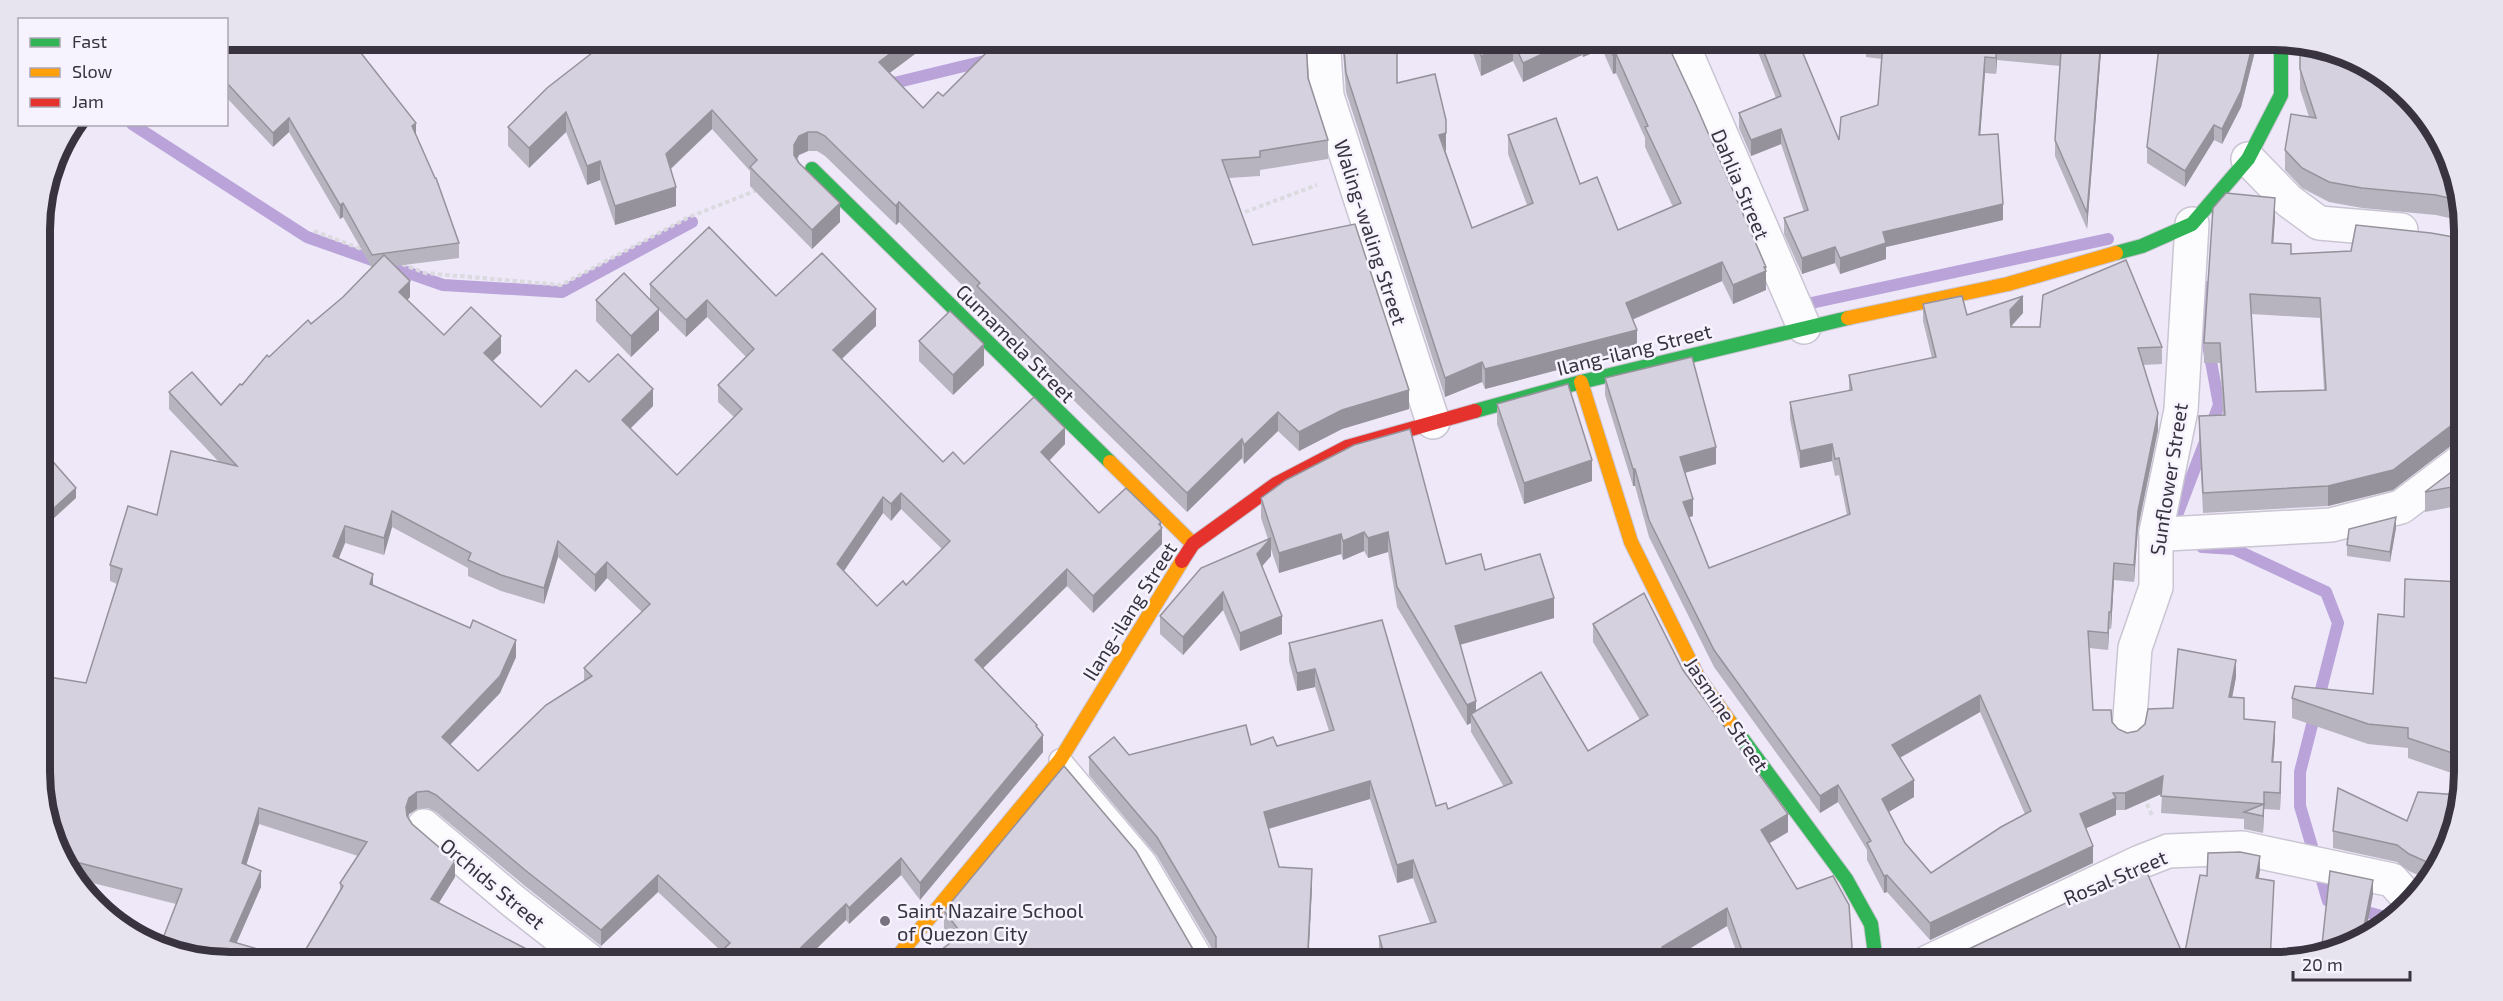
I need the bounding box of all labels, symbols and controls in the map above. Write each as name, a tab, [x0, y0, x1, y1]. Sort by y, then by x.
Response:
legend	[18, 18, 228, 126]
text: Fast	[72, 30, 107, 52]
text: Slow	[72, 60, 113, 82]
text: Jam	[72, 90, 104, 112]
street label: Dahlia Street	[1707, 125, 1775, 243]
street label: Waling-waling Street	[1330, 136, 1412, 328]
street label: Gumamela Street	[952, 279, 1080, 407]
street label: Ilang-ilang Street	[1554, 318, 1714, 380]
street label: Sunflower Street	[2144, 401, 2192, 557]
street label: Ilang-ilang Street	[1077, 537, 1181, 685]
street label: Jasmine Street	[1680, 652, 1774, 776]
street label: Orchids Street	[436, 832, 550, 934]
street label: Rosal Street	[2060, 844, 2171, 910]
place label: Saint Nazaire School of Quezon City	[897, 898, 1083, 945]
marker: Saint Nazaire School of Quezon City	[878, 914, 892, 928]
scale bar	[2293, 944, 2410, 982]
text: 20 m	[2302, 953, 2343, 975]

